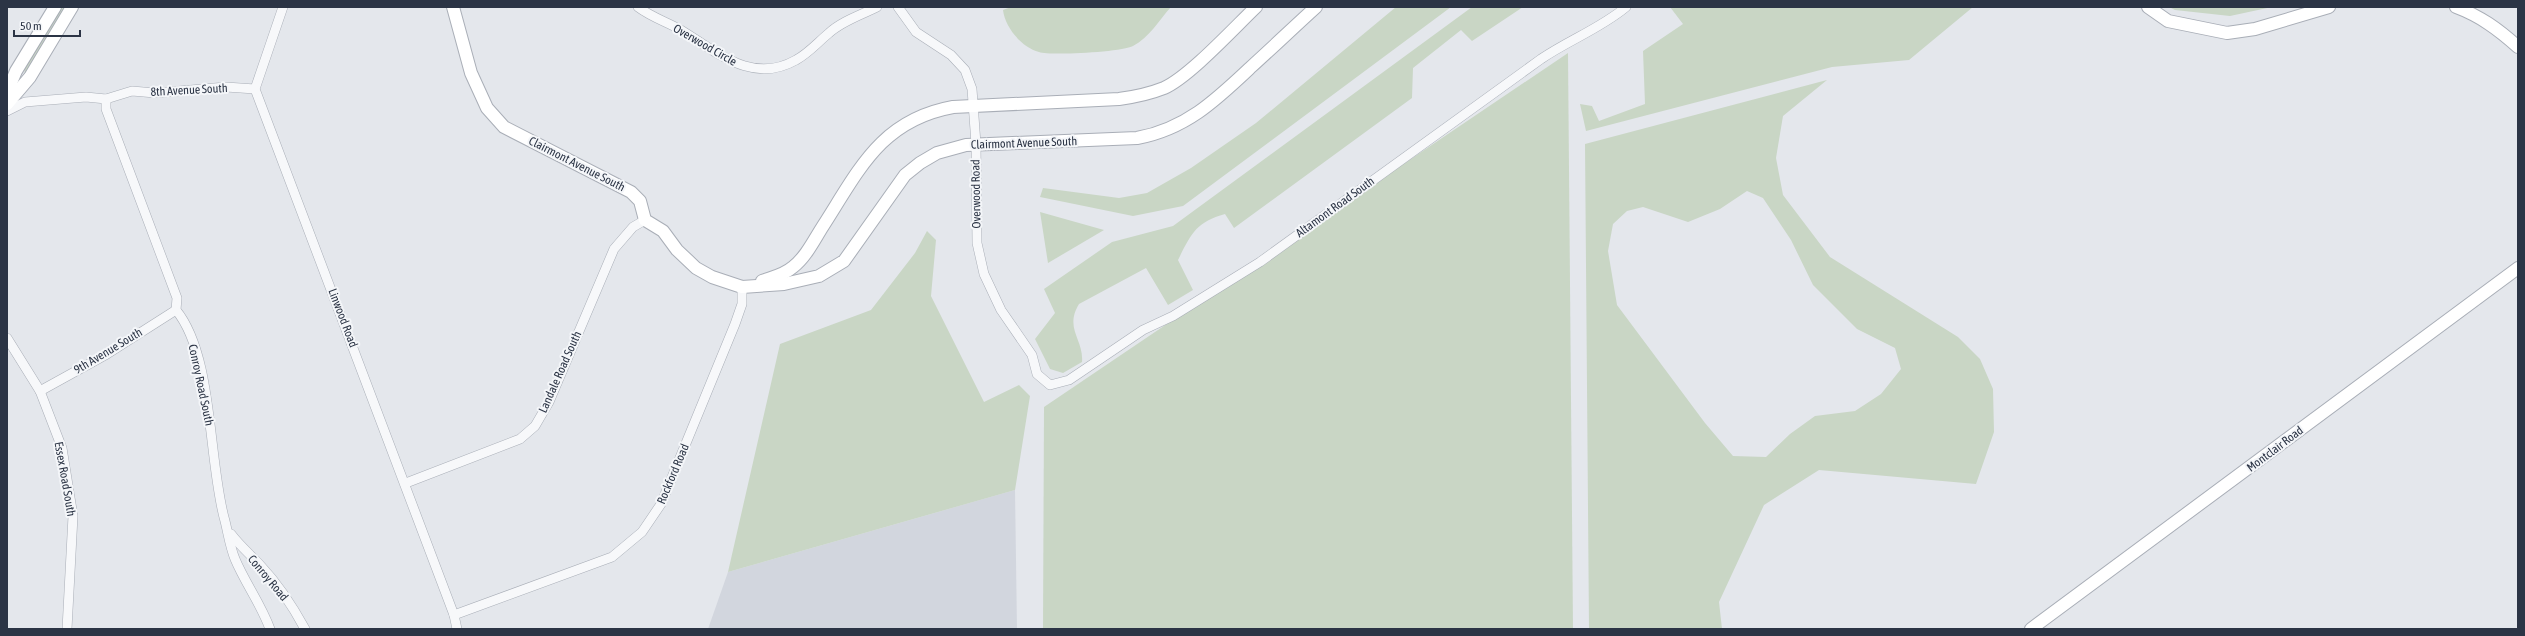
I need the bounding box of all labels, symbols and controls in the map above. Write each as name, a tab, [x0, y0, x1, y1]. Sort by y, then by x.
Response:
scale bar	[14, 12, 80, 38]
text: 50 m	[20, 19, 42, 33]
street label: Overwood Circle	[671, 21, 739, 69]
street label: 8th Avenue South	[150, 81, 228, 99]
street label: Clairmont Avenue South	[526, 134, 628, 194]
street label: Clairmont Avenue South	[971, 134, 1077, 152]
street label: Overwood Road	[968, 159, 984, 229]
street label: Altamont Road South	[1293, 174, 1377, 240]
street label: Linwood Road	[325, 287, 361, 349]
street label: 9th Avenue South	[71, 325, 145, 377]
street label: Landale Road South	[536, 329, 584, 415]
street label: Conroy Road South	[186, 343, 216, 427]
street label: Montclair Road	[2244, 423, 2306, 475]
street label: Essex Road South	[52, 441, 78, 517]
street label: Rockford Road	[654, 442, 692, 506]
street label: Conroy Road	[245, 552, 291, 604]

